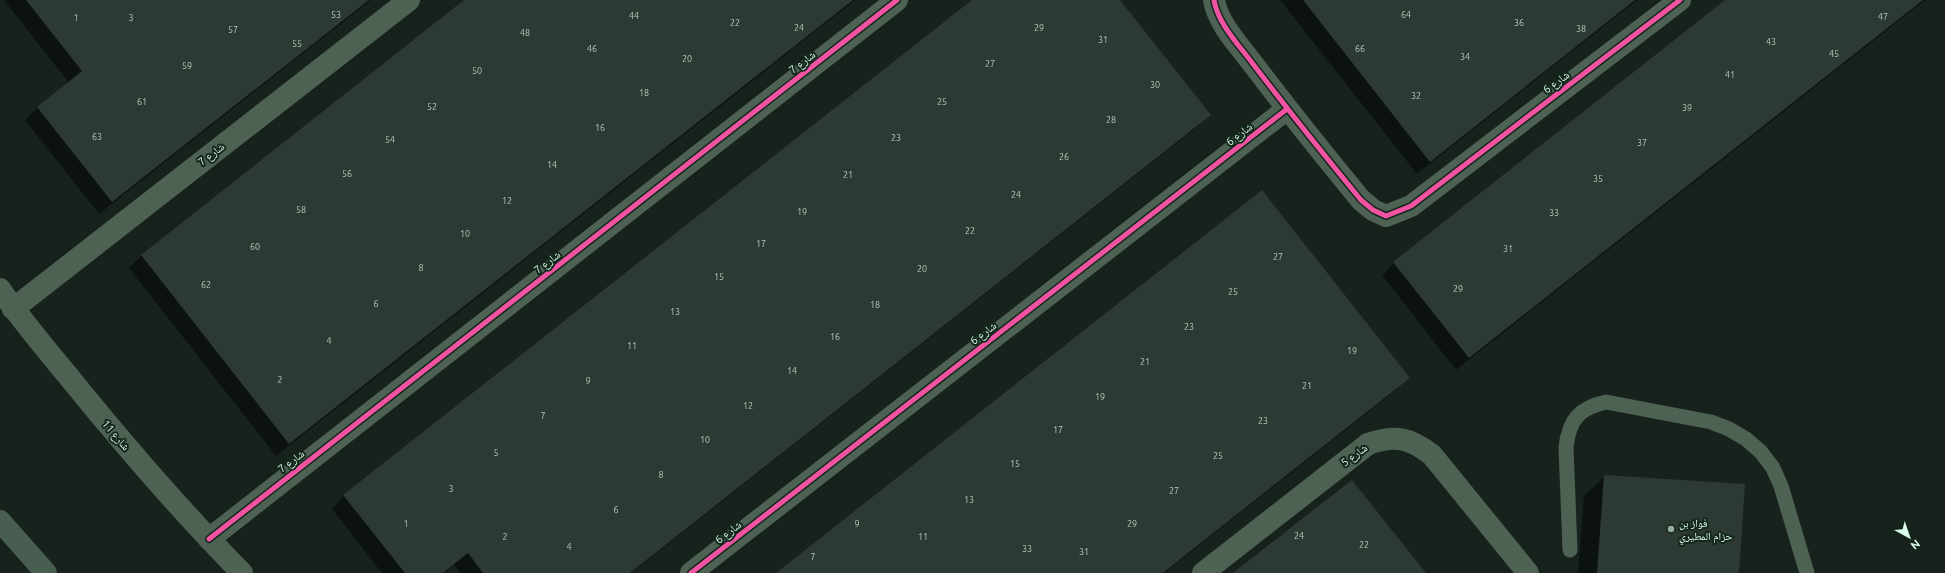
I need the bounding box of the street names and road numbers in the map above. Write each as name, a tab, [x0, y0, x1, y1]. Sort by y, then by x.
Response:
street label: شارع 7	[787, 48, 818, 77]
street label: شارع 6	[1541, 68, 1572, 97]
street label: شارع 6	[1224, 120, 1255, 149]
street label: شارع 7	[196, 140, 227, 169]
street label: شارع 7	[532, 248, 563, 277]
street label: شارع 6	[968, 319, 999, 348]
street label: شارع 11	[99, 418, 132, 453]
street label: شارع 5	[1339, 441, 1370, 470]
street label: شارع 7	[276, 447, 307, 476]
street label: شارع 6	[713, 518, 744, 547]

